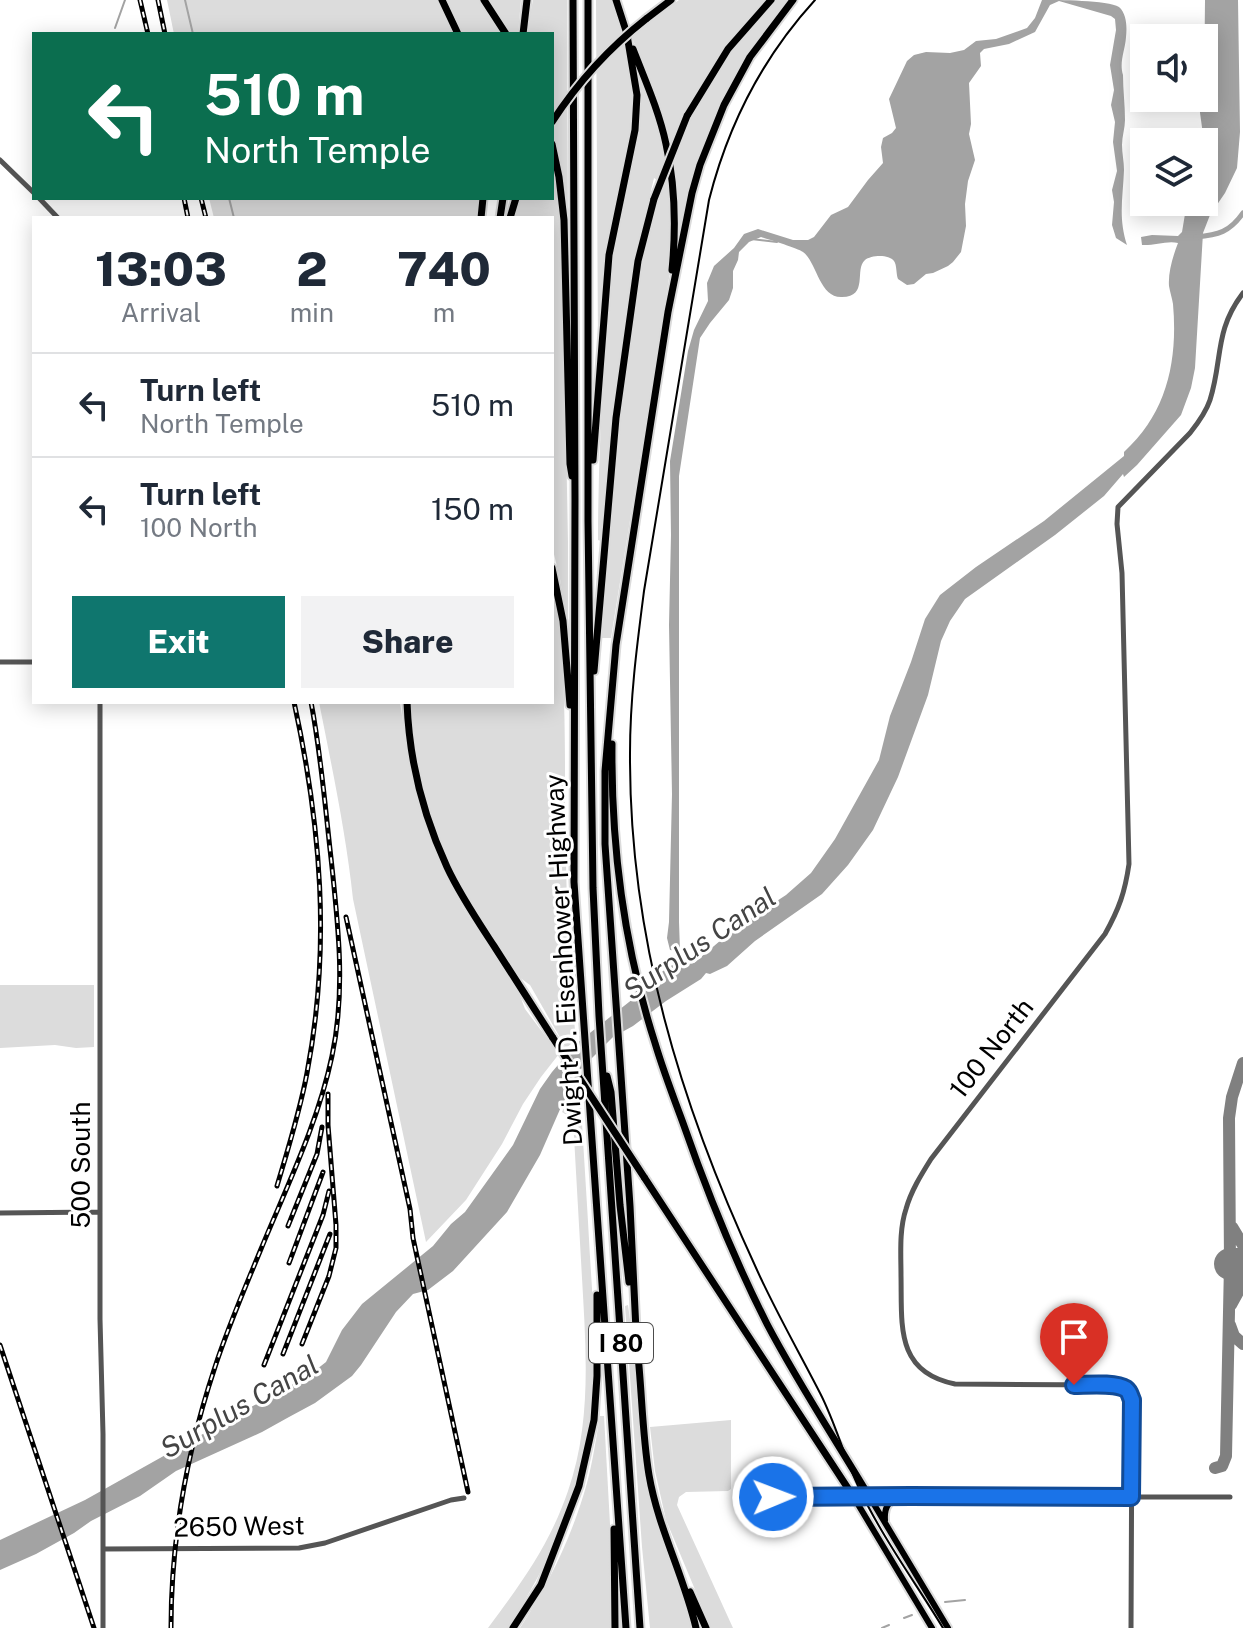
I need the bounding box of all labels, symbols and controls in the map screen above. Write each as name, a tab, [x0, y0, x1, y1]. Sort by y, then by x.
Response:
map controls	[1130, 24, 1218, 216]
button: sound	[1130, 24, 1218, 112]
text: 510 m	[204, 62, 365, 128]
icon: left	[72, 64, 176, 168]
button: layers	[1130, 128, 1218, 216]
text: North Temple	[204, 129, 431, 171]
text: 13:03	[95, 240, 227, 297]
text: 2	[296, 240, 328, 297]
text: 740	[397, 240, 491, 297]
text: Arrival	[121, 297, 201, 328]
text: min	[290, 297, 334, 328]
text: m	[433, 297, 455, 328]
text: Turn left	[140, 372, 261, 408]
icon: left	[72, 383, 116, 427]
text: 510 m	[431, 387, 514, 423]
text: North Temple	[140, 408, 304, 439]
text: Turn left	[140, 476, 261, 512]
icon: left	[72, 487, 116, 531]
text: 150 m	[431, 491, 514, 527]
text: 100 North	[140, 512, 258, 543]
button: Exit	[72, 596, 285, 688]
button: Share	[301, 596, 514, 688]
street label: Dwight D. Eisenhower Highway	[538, 773, 588, 1147]
water label: Surplus Canal	[616, 880, 782, 1006]
street label: 100 North	[943, 992, 1039, 1104]
street label: 500 South	[65, 1102, 96, 1228]
pin	[1040, 1303, 1108, 1385]
icon: arrive	[1052, 1315, 1096, 1359]
road number: I 80	[589, 1323, 653, 1363]
water label: Surplus Canal	[154, 1347, 324, 1465]
position arrow	[731, 1455, 815, 1539]
street label: 2650 West	[173, 1509, 305, 1543]

